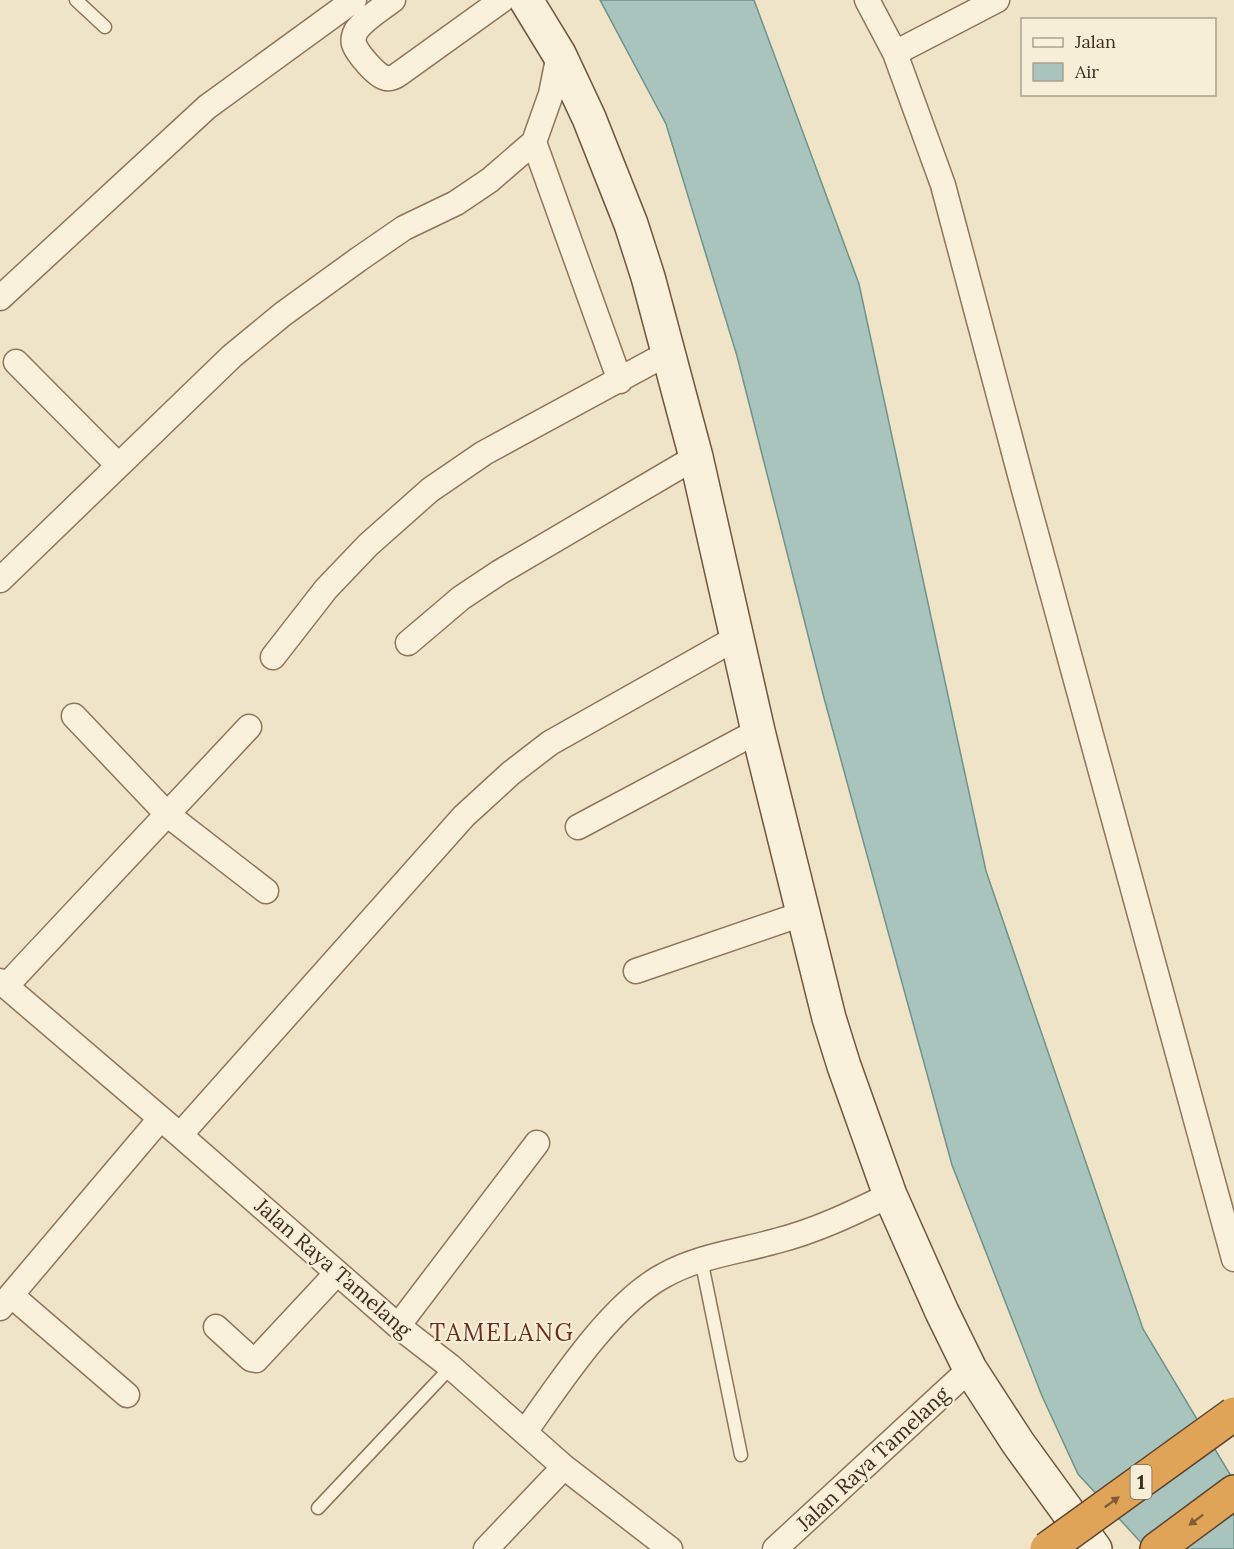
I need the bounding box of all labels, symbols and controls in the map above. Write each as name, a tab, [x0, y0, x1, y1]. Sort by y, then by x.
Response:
legend	[1021, 18, 1216, 96]
text: Jalan	[1074, 30, 1116, 53]
text: Air	[1074, 60, 1099, 83]
street label: Jalan Raya Tamelang	[249, 1191, 418, 1343]
district label: TAMELANG	[430, 1317, 574, 1348]
street label: Jalan Raya Tamelang	[790, 1381, 955, 1537]
road number: 1	[1130, 1465, 1152, 1499]
one-way arrow	[1104, 1497, 1119, 1509]
one-way arrow	[1188, 1514, 1203, 1526]

